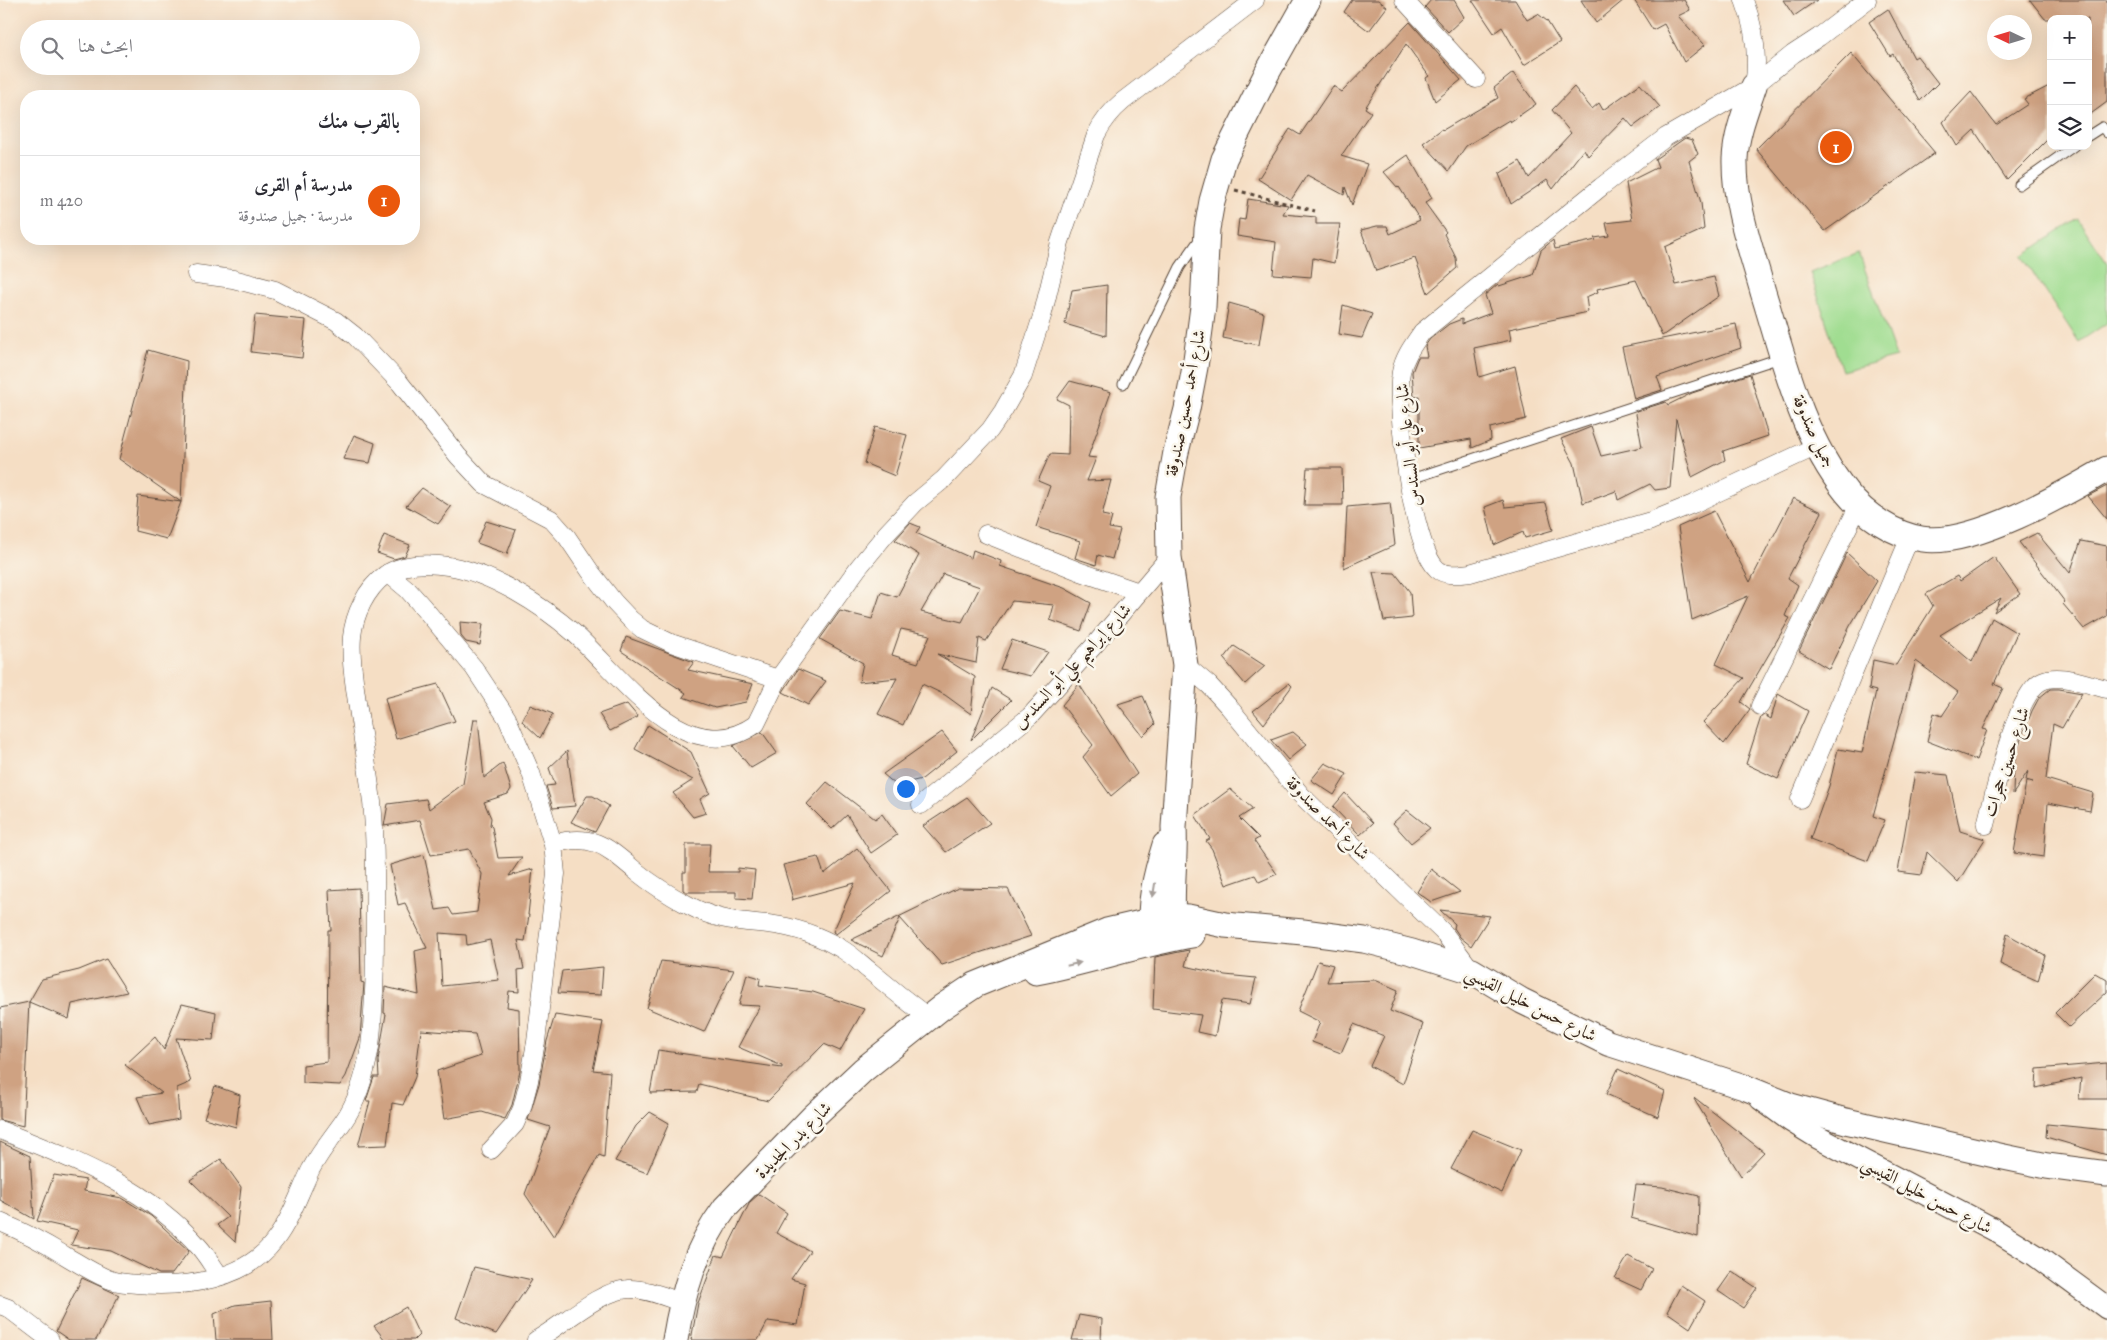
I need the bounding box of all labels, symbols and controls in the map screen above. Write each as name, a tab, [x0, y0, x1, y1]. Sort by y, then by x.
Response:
north arrow	[1987, 15, 2032, 60]
map controls	[2047, 15, 2092, 150]
button: +	[2047, 15, 2092, 60]
search box	[20, 20, 420, 75]
icon: search	[38, 34, 66, 62]
text: ابحث هنا	[78, 34, 133, 57]
button: −	[2047, 60, 2092, 105]
button: layers	[2047, 105, 2092, 150]
text: بالقرب منك	[318, 108, 400, 134]
pin: 1	[1820, 128, 1852, 166]
text: مدرسة أم القرى	[254, 173, 353, 196]
text: 420 m	[40, 191, 83, 210]
text: 1	[381, 191, 387, 210]
text: مدرسة · جميل صندوقة	[238, 206, 353, 225]
street label: شارع أحمد حسين صندوقة	[1158, 327, 1214, 479]
street label: شارع علي أبو السندس	[1389, 382, 1431, 508]
street label: جميل صندوقة	[1786, 391, 1840, 472]
street label: شارع إبراهيم علي أبو السندس	[1007, 597, 1141, 738]
street label: شارع حسين حجرات	[1978, 704, 2038, 821]
street label: شارع أحمد صندوقة	[1279, 770, 1376, 867]
your location	[893, 776, 919, 802]
one-way arrow	[1150, 882, 1158, 898]
one-way arrow	[1067, 960, 1082, 968]
street label: شارع حسن خليل القيسي	[1459, 961, 1600, 1052]
street label: شارع بدر الجديدة	[750, 1097, 839, 1186]
street label: شارع حسن خليل القيسي	[1855, 1151, 1996, 1244]

